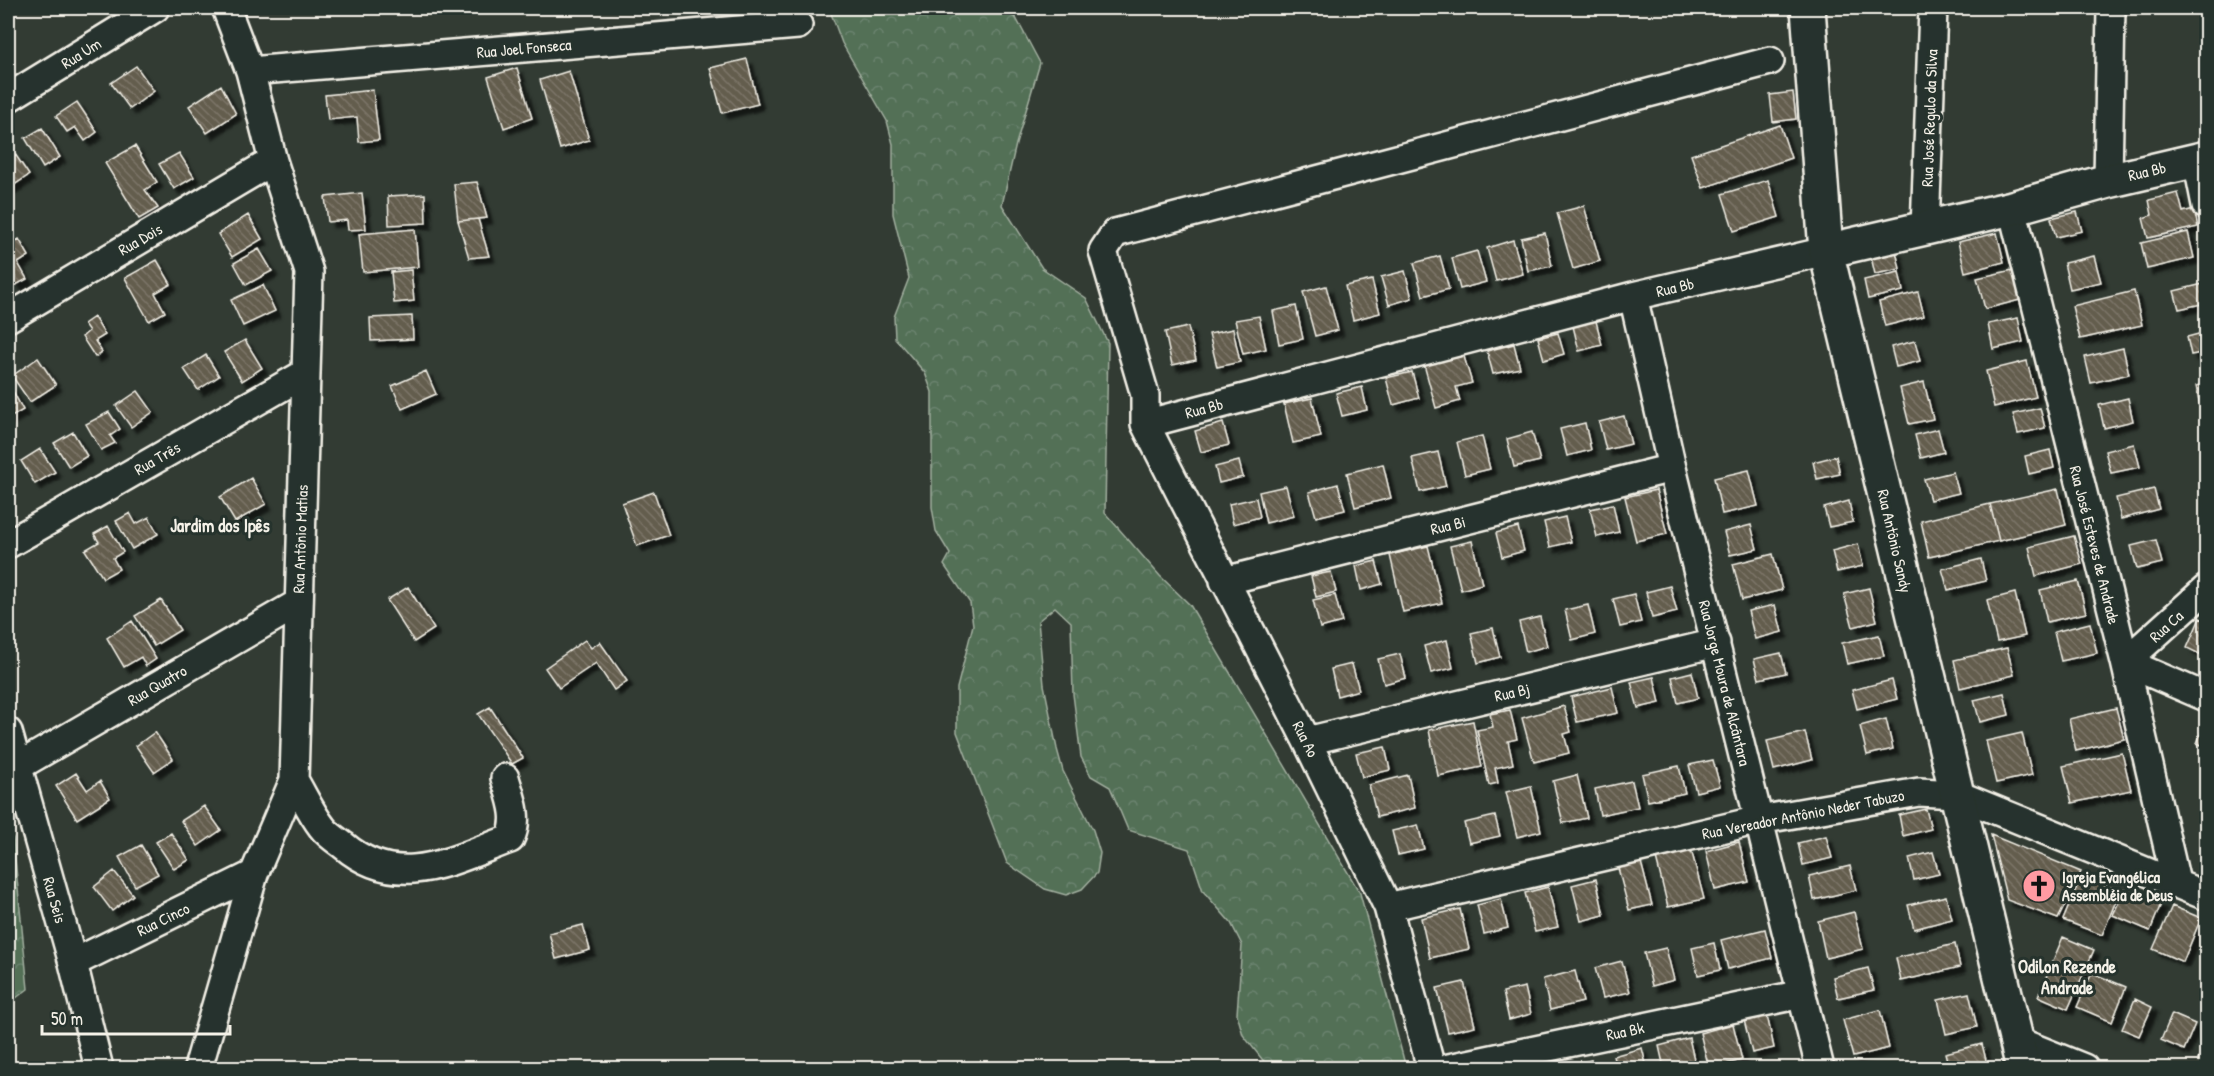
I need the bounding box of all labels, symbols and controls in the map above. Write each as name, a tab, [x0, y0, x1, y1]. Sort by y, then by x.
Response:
street label: Rua Um	[57, 32, 105, 74]
street label: Rua Joel Fonseca	[476, 33, 572, 63]
street label: Rua José Regulo da Silva	[1916, 49, 1942, 187]
street label: Rua Bb	[2126, 156, 2168, 186]
street label: Rua Dois	[114, 218, 166, 260]
street label: Rua Bb	[1654, 272, 1696, 302]
street label: Rua Bb	[1183, 392, 1225, 424]
street label: Rua Três	[130, 436, 184, 480]
street label: Rua José Esteves de Andrade	[2065, 463, 2125, 627]
street label: Rua Antônio Matias	[287, 484, 313, 594]
street label: Rua Antônio Sandy	[1872, 487, 1918, 595]
street label: Rua Bi	[1428, 510, 1468, 540]
district label: Jardim dos Ipês	[170, 513, 270, 539]
street label: Rua Jorge Moura de Alcântara	[1694, 598, 1756, 768]
street label: Rua Ca	[2144, 605, 2188, 647]
street label: Rua Quatro	[123, 659, 191, 711]
street label: Rua Bj	[1492, 677, 1532, 707]
street label: Rua Ao	[1288, 717, 1325, 761]
street label: Rua Vereador Antônio Neder Tabuzo	[1700, 783, 1907, 844]
place label: Igreja Evangélica Assembléia de Deus	[2062, 866, 2174, 906]
church icon: Igreja Evangélica Assembléia de Deus	[2021, 868, 2057, 904]
street label: Rua Seis	[38, 874, 72, 926]
street label: Rua Cinco	[133, 897, 193, 941]
district label: Odilon Rezende Andrade	[2018, 954, 2117, 1000]
scale bar	[42, 998, 230, 1036]
text: 50 m	[51, 1006, 83, 1031]
street label: Rua Bk	[1604, 1016, 1646, 1046]

